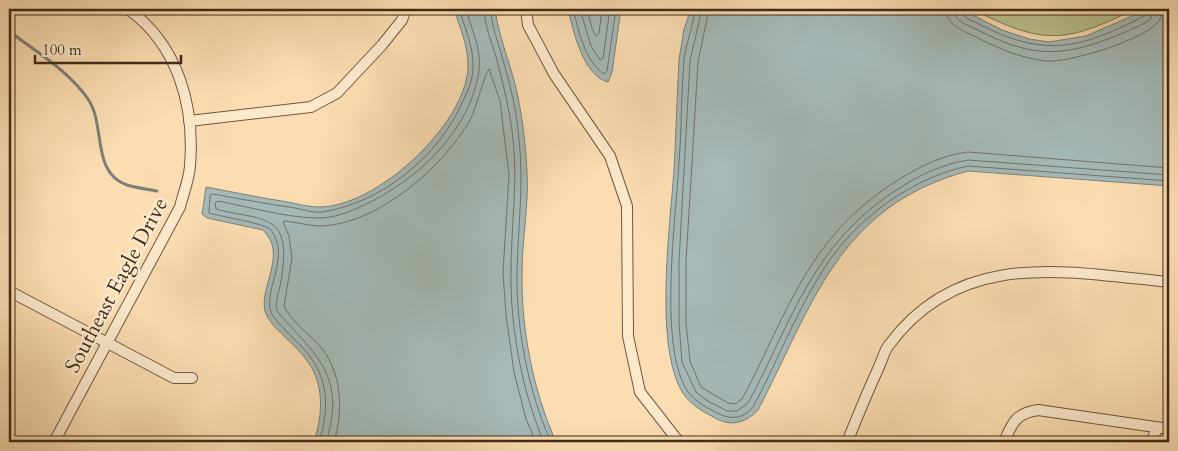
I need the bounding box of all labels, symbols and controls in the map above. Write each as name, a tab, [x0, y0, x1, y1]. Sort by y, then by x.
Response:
scale bar	[35, 32, 181, 64]
text: 100 m	[42, 40, 82, 60]
street label: Southeast Eagle Drive	[58, 193, 175, 378]

